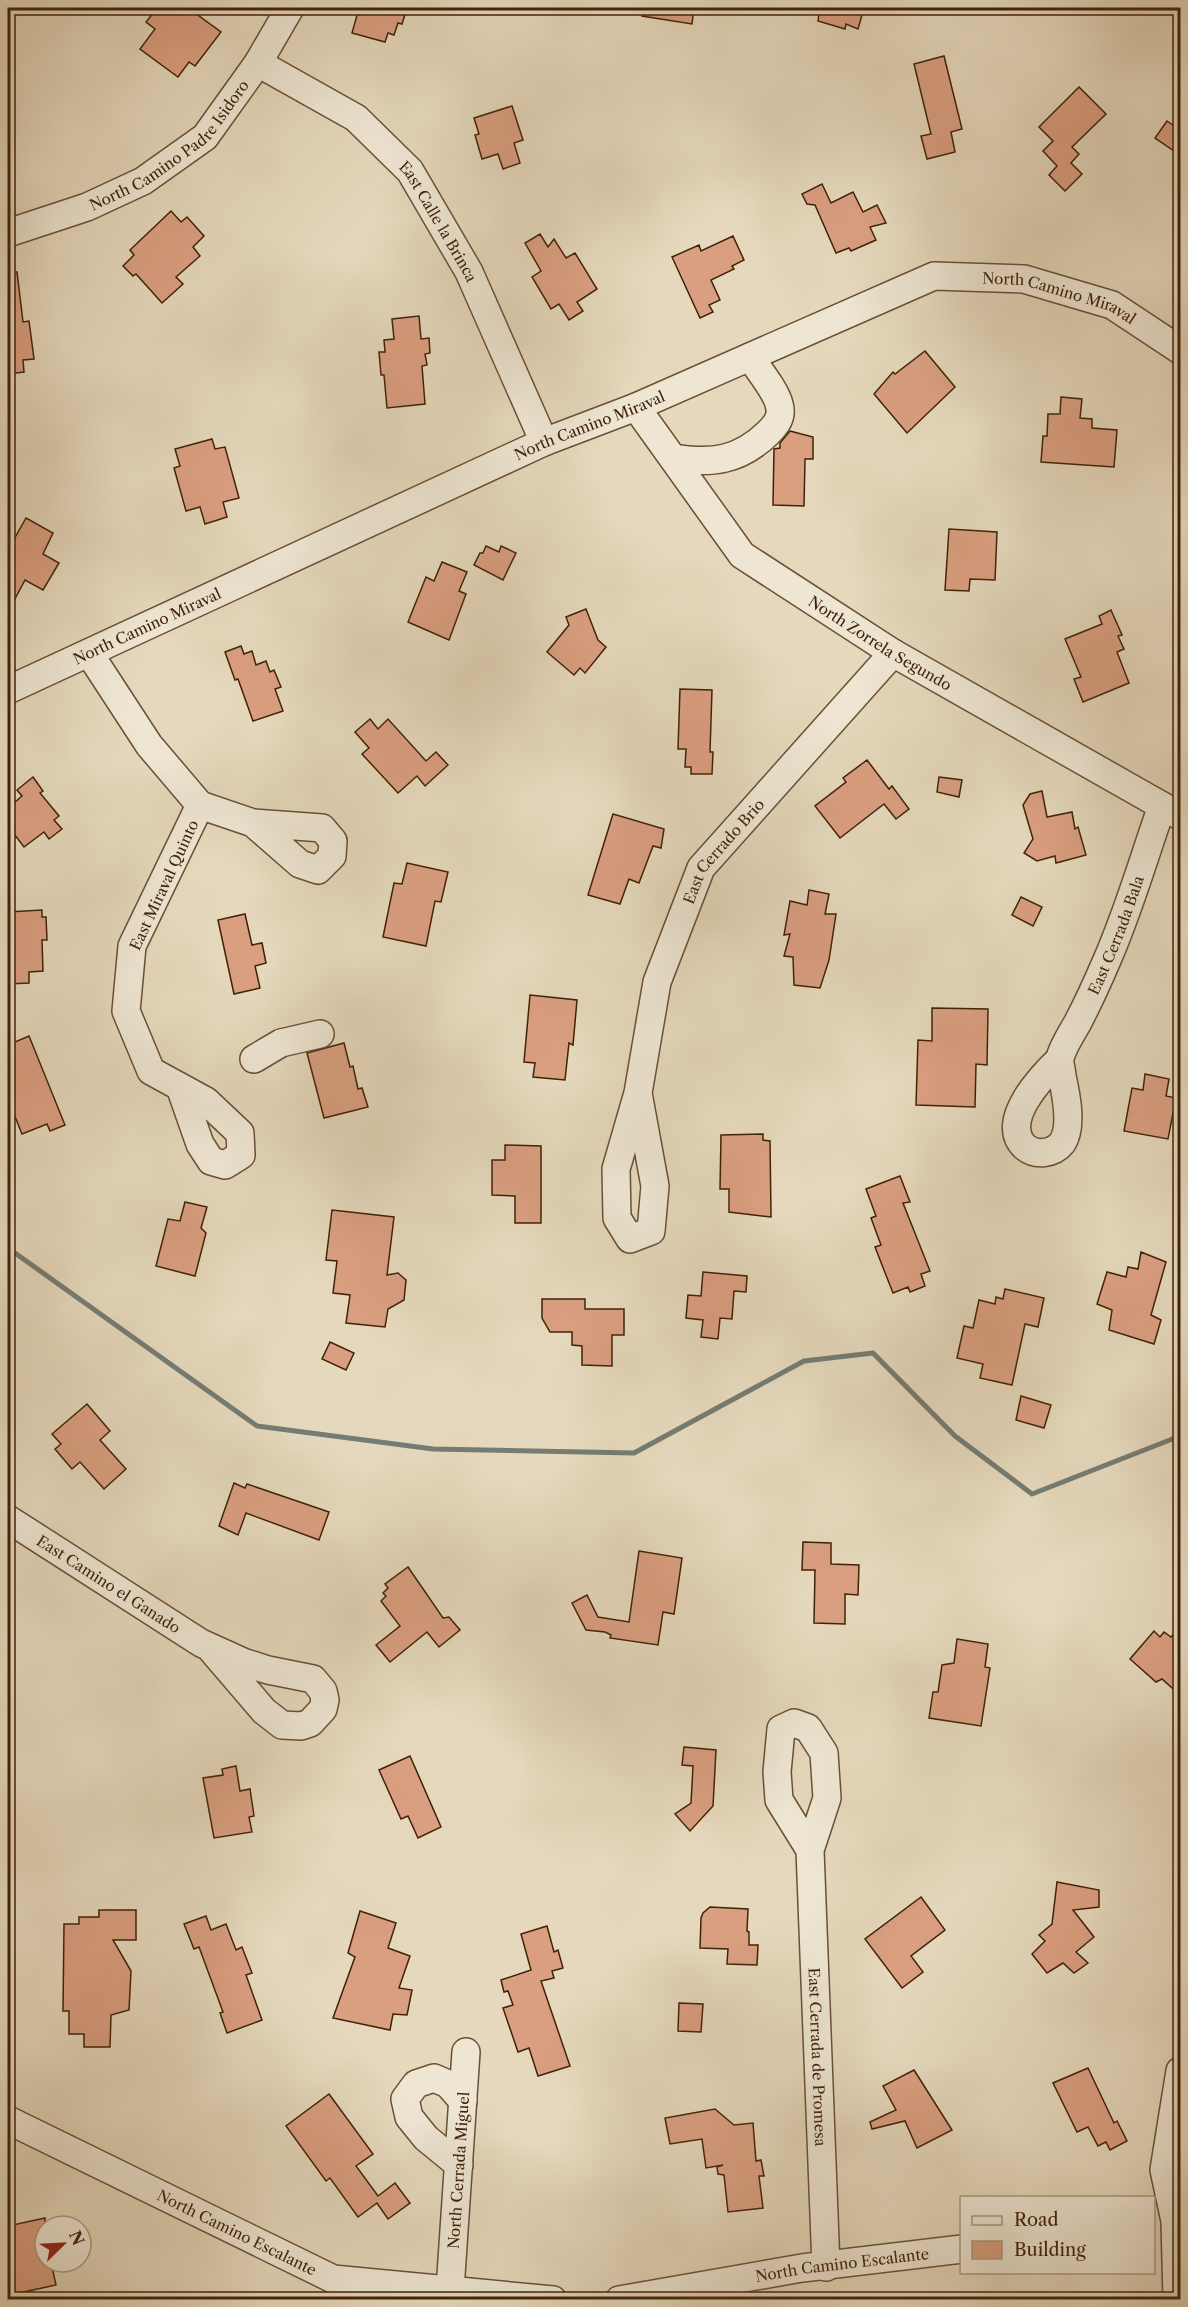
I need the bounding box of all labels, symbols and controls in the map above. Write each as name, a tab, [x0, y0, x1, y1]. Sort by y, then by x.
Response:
street label: North Camino Padre Isidoro	[86, 76, 253, 214]
street label: East Calle la Brinca	[396, 157, 482, 285]
street label: North Camino Miraval	[982, 268, 1140, 328]
street label: North Camino Miraval	[511, 386, 668, 464]
street label: North Camino Miraval	[70, 583, 224, 668]
street label: North Zorrela Segundo	[805, 591, 955, 694]
street label: East Cerrado Brio	[679, 795, 768, 906]
street label: East Miraval Quinto	[125, 817, 203, 953]
street label: East Cerrada Bala	[1084, 873, 1147, 997]
street label: East Camino el Ganado	[33, 1531, 184, 1637]
street label: East Cerrada de Promesa	[805, 1967, 831, 2147]
street label: North Cerrada Miguel	[443, 2091, 473, 2249]
street label: North Camino Escalante	[154, 2185, 320, 2279]
legend	[960, 2196, 1155, 2274]
text: Road	[1014, 2209, 1059, 2231]
north arrow	[33, 2214, 93, 2274]
text: N	[65, 2227, 89, 2248]
text: Building	[1014, 2239, 1086, 2261]
street label: North Camino Escalante	[754, 2244, 930, 2286]

